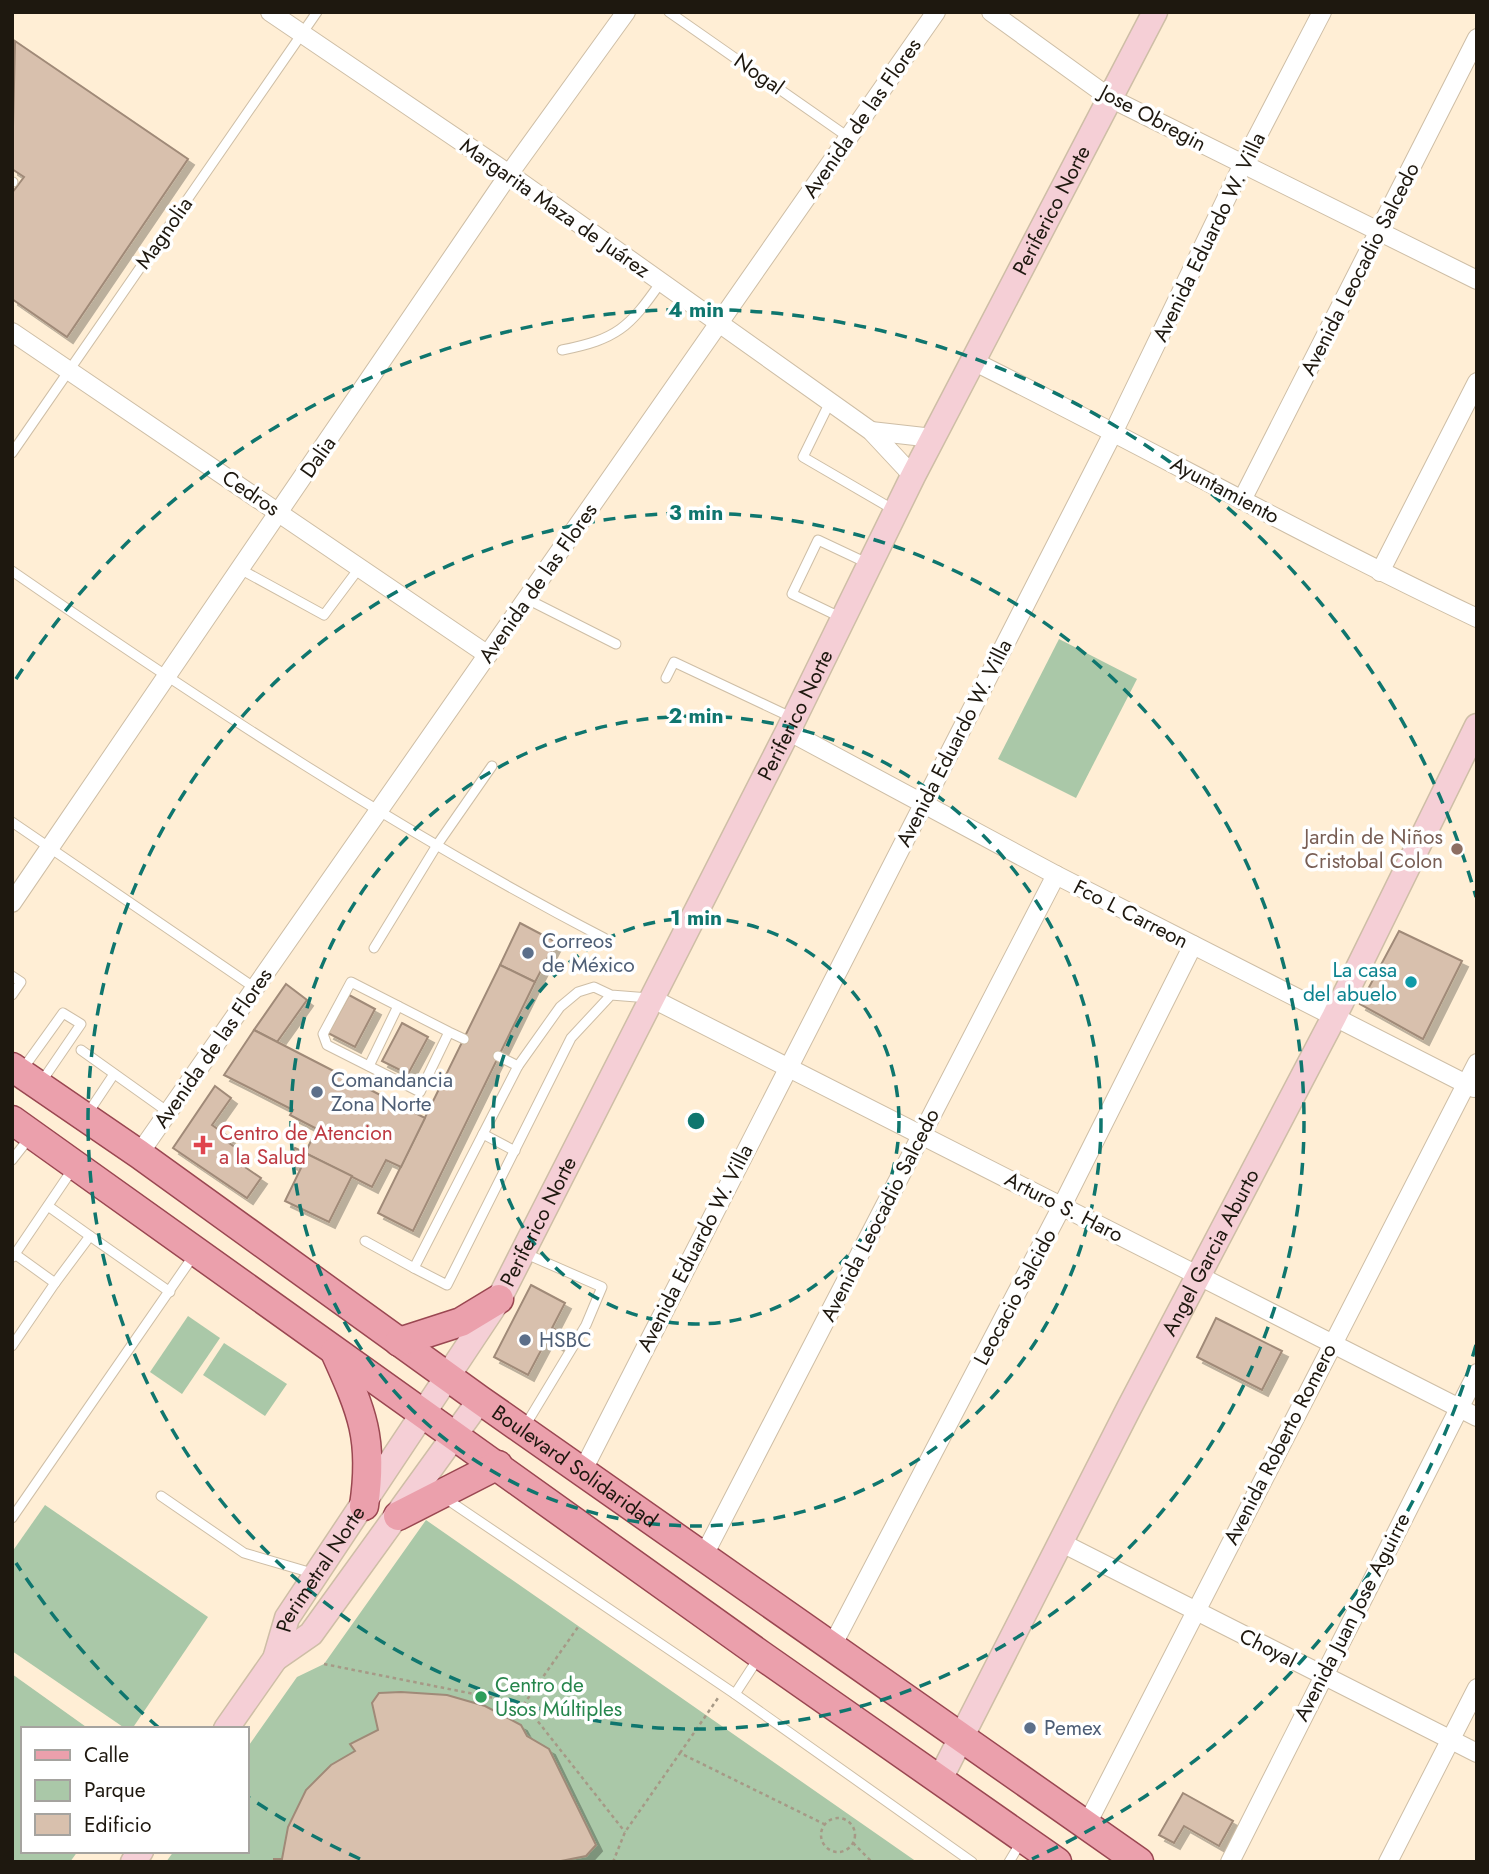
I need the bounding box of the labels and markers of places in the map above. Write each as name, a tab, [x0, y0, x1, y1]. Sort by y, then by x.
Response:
place label: Jardin de Niños Cristobal Colon	[1301, 822, 1443, 876]
marker: Jardin de Niños Cristobal Colon	[1449, 841, 1465, 857]
place label: Correos de México	[542, 926, 635, 980]
marker: Correos de México	[520, 945, 536, 961]
place label: La casa del abuelo	[1303, 955, 1397, 1009]
marker: La casa del abuelo	[1403, 974, 1419, 990]
place label: Comandancia Zona Norte	[331, 1065, 453, 1119]
marker: Comandancia Zona Norte	[309, 1084, 325, 1100]
centre of rings	[684, 1109, 708, 1133]
place label: Centro de Atencion a la Salud	[219, 1118, 393, 1172]
marker: Centro de Atencion a la Salud	[193, 1135, 213, 1155]
place label: HSBC	[539, 1325, 592, 1355]
marker: HSBC	[517, 1332, 533, 1348]
place label: Centro de Usos Múltiples	[495, 1670, 622, 1724]
marker: Centro de Usos Múltiples	[473, 1689, 489, 1705]
place label: Pemex	[1044, 1713, 1102, 1743]
marker: Pemex	[1022, 1720, 1038, 1736]

